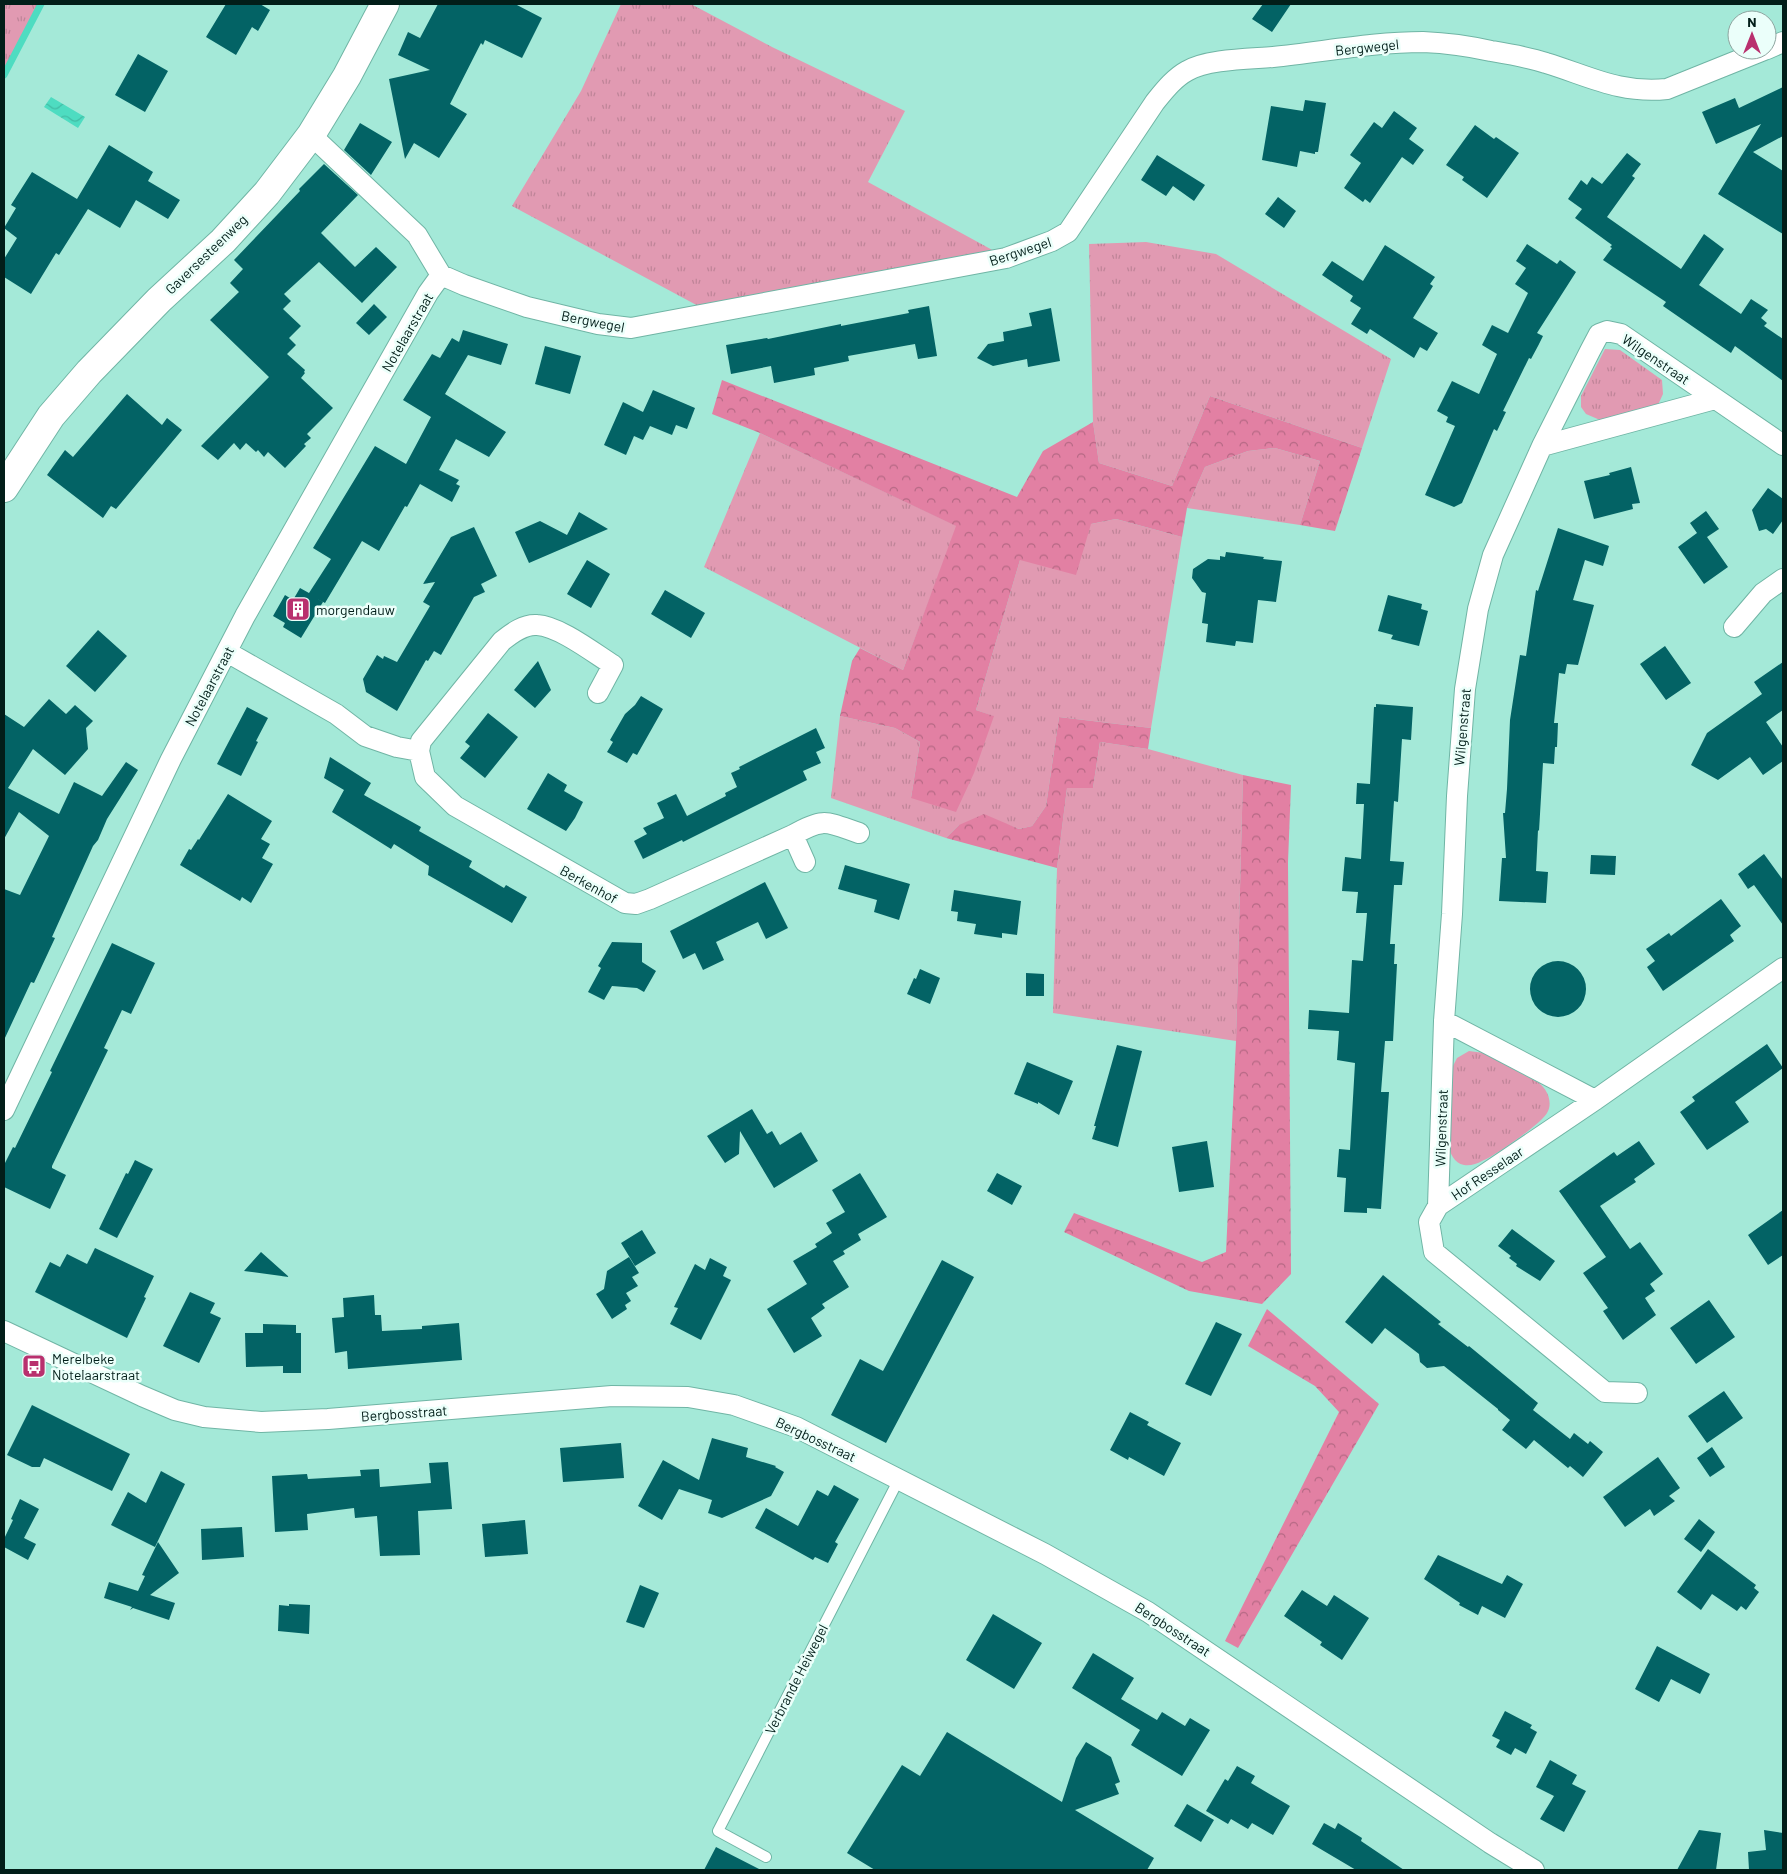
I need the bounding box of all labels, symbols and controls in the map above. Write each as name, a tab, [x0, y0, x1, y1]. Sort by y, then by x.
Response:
north arrow	[1727, 10, 1777, 60]
text: N	[1747, 13, 1757, 30]
street label: Bergwegel	[1334, 35, 1400, 59]
street label: Gaversesteenweg	[161, 211, 251, 297]
street label: Bergwegel	[987, 233, 1053, 269]
street label: Notelaarstraat	[378, 290, 436, 374]
street label: Bergwegel	[560, 307, 626, 335]
street label: Wilgenstraat	[1619, 330, 1693, 388]
building icon: morgendauw	[285, 596, 311, 622]
place label: morgendauw	[316, 601, 395, 618]
street label: Notelaarstraat	[181, 643, 237, 729]
street label: Wilgenstraat	[1450, 688, 1474, 766]
street label: Berkenhof	[557, 861, 621, 907]
street label: Wilgenstraat	[1431, 1089, 1451, 1167]
street label: Hof Resselaar	[1448, 1143, 1526, 1203]
place label: Merelbeke Notelaarstraat	[52, 1350, 140, 1383]
bus stop icon: Merelbeke Notelaarstraat	[21, 1353, 47, 1379]
street label: Bergbosstraat	[360, 1402, 448, 1424]
street label: Bergbosstraat	[773, 1413, 859, 1465]
street label: Bergbosstraat	[1132, 1598, 1214, 1660]
street label: Verbrande Heiwegel	[761, 1621, 831, 1737]

